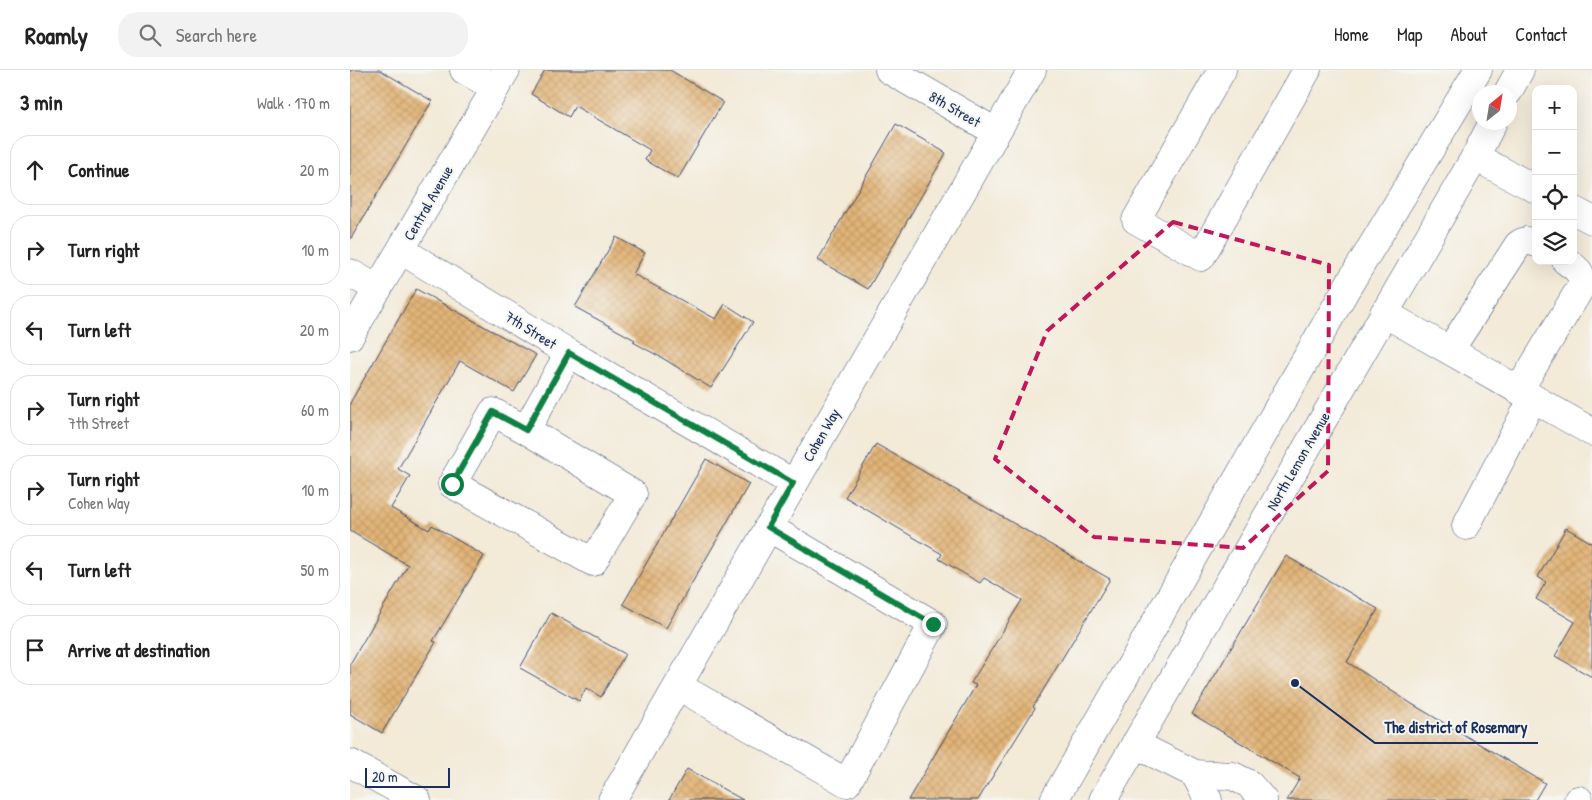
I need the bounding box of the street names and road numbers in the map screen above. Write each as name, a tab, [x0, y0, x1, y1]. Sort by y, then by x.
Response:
street label: 8th Street	[925, 86, 985, 133]
street label: Central Avenue	[398, 162, 458, 244]
street label: 7th Street	[501, 306, 562, 355]
street label: Cohen Way	[797, 405, 845, 465]
street label: North Lemon Avenue	[1261, 408, 1335, 514]

